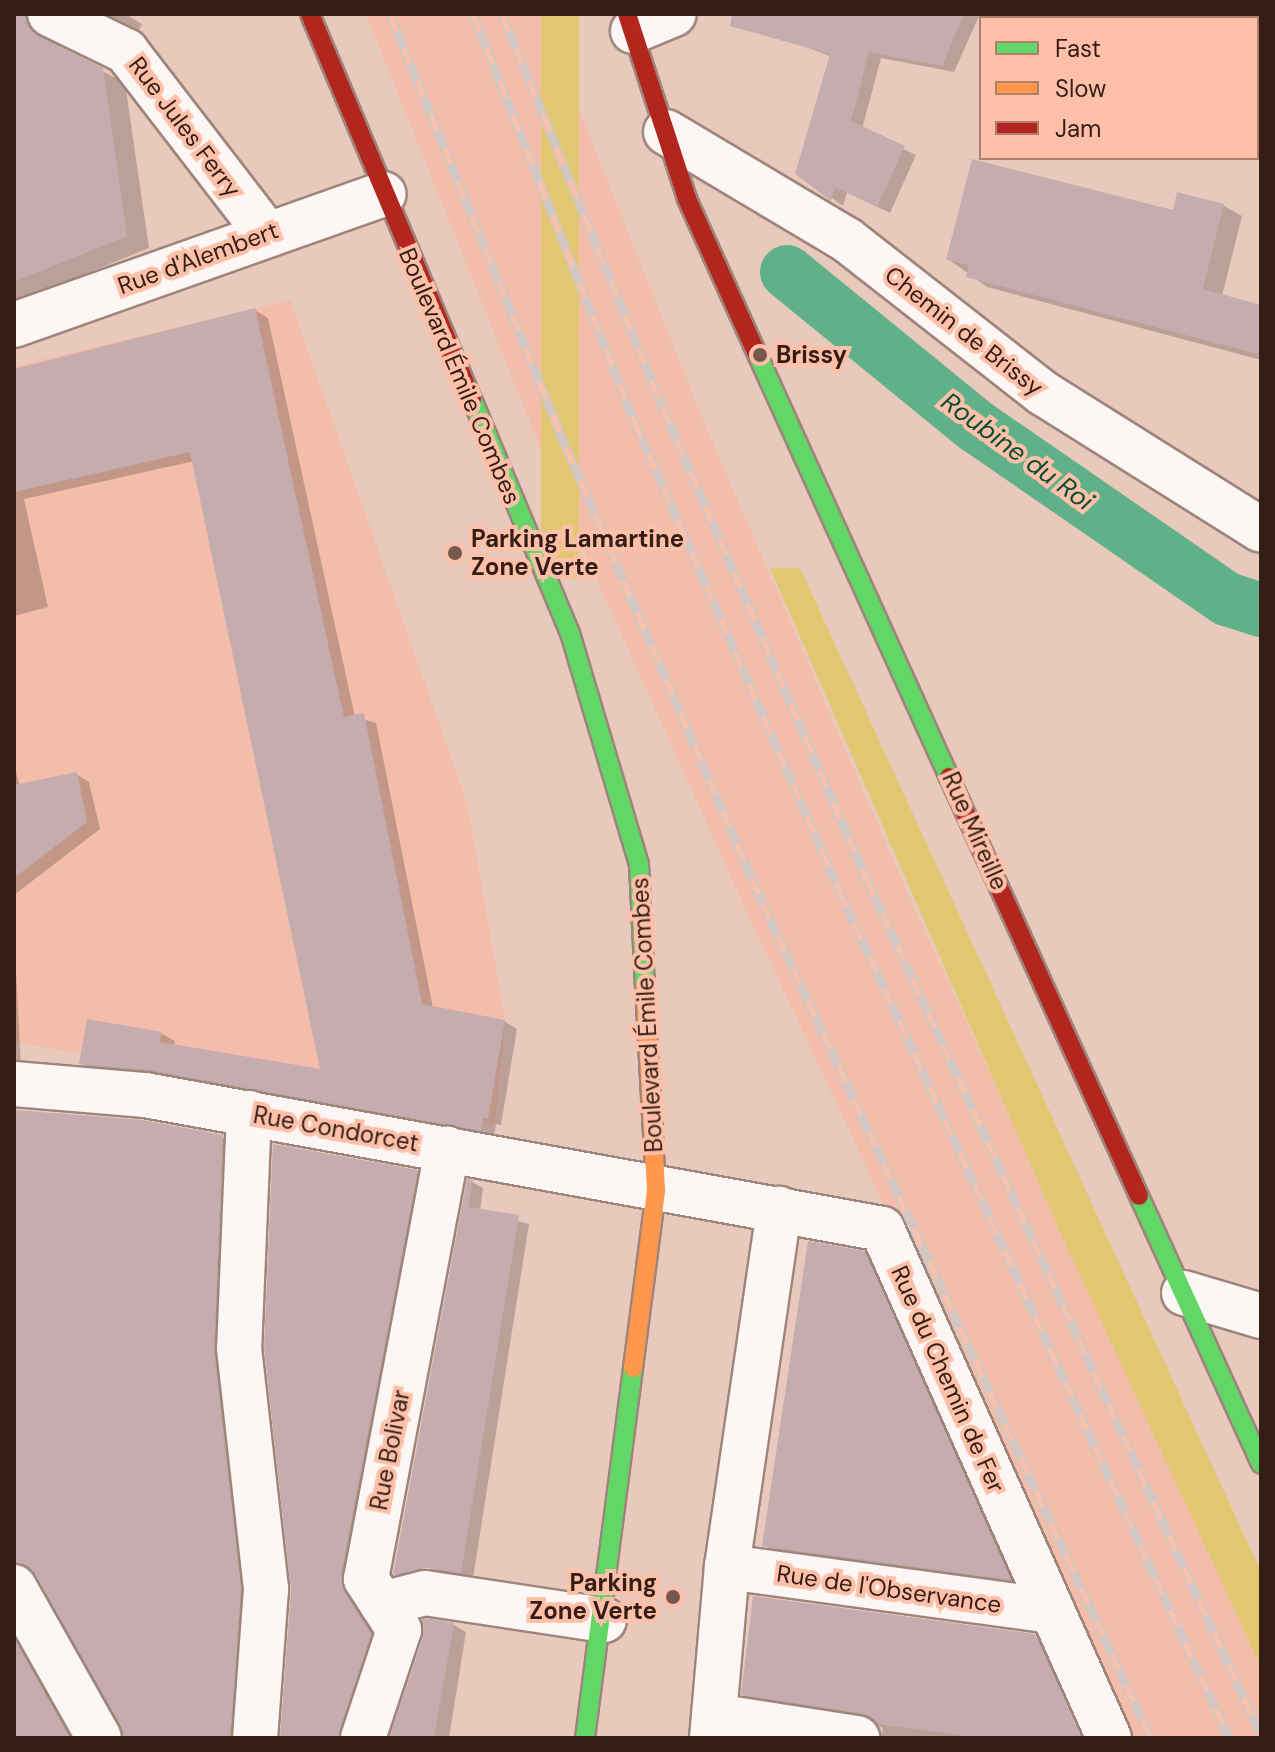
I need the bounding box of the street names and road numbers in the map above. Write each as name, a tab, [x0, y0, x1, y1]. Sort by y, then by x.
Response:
street label: Rue Jules Ferry	[123, 51, 247, 203]
street label: Rue d'Alembert	[114, 216, 282, 300]
street label: Boulevard Émile Combes	[393, 244, 527, 508]
street label: Chemin de Brissy	[879, 260, 1049, 402]
street label: Rue Mireille	[936, 768, 1014, 894]
street label: Boulevard Émile Combes	[625, 877, 669, 1153]
street label: Rue Condorcet	[251, 1100, 421, 1158]
street label: Rue du Chemin de Fer	[885, 1261, 1011, 1497]
street label: Rue Bolivar	[364, 1387, 416, 1513]
street label: Rue de l'Observance	[775, 1559, 1003, 1619]

